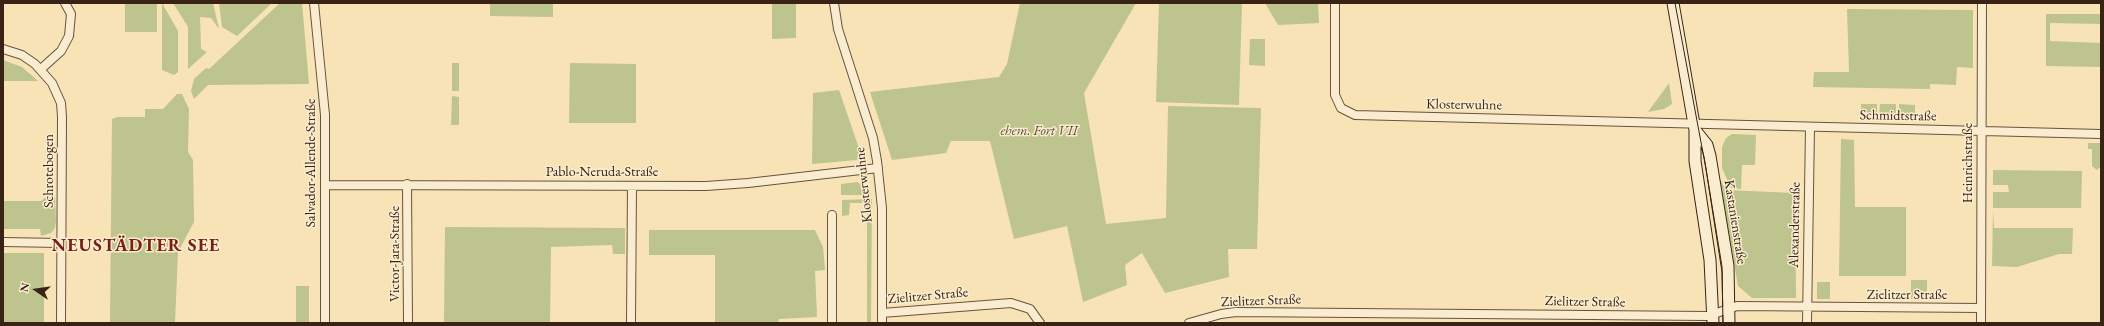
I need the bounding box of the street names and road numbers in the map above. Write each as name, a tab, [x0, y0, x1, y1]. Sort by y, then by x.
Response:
street label: Klosterwuhne	[1426, 96, 1502, 114]
street label: Salvador-Allende-Straße	[303, 99, 319, 227]
street label: Schmidtstraße	[1859, 107, 1937, 125]
street label: Heinrichstraße	[1960, 123, 1976, 203]
street label: Schrotebogen	[41, 134, 57, 208]
street label: Klosterwuhne	[852, 146, 876, 224]
street label: Pablo-Neruda-Straße	[546, 164, 658, 180]
street label: Kastanienstraße	[1720, 179, 1750, 265]
street label: Alexanderstraße	[1786, 182, 1804, 268]
street label: Victor-Jara-Straße	[387, 206, 403, 302]
street label: Zielitzer Straße	[887, 284, 969, 308]
street label: Zielitzer Straße	[1867, 287, 1947, 303]
street label: Zielitzer Straße	[1221, 291, 1301, 311]
street label: Zielitzer Straße	[1545, 293, 1625, 311]

